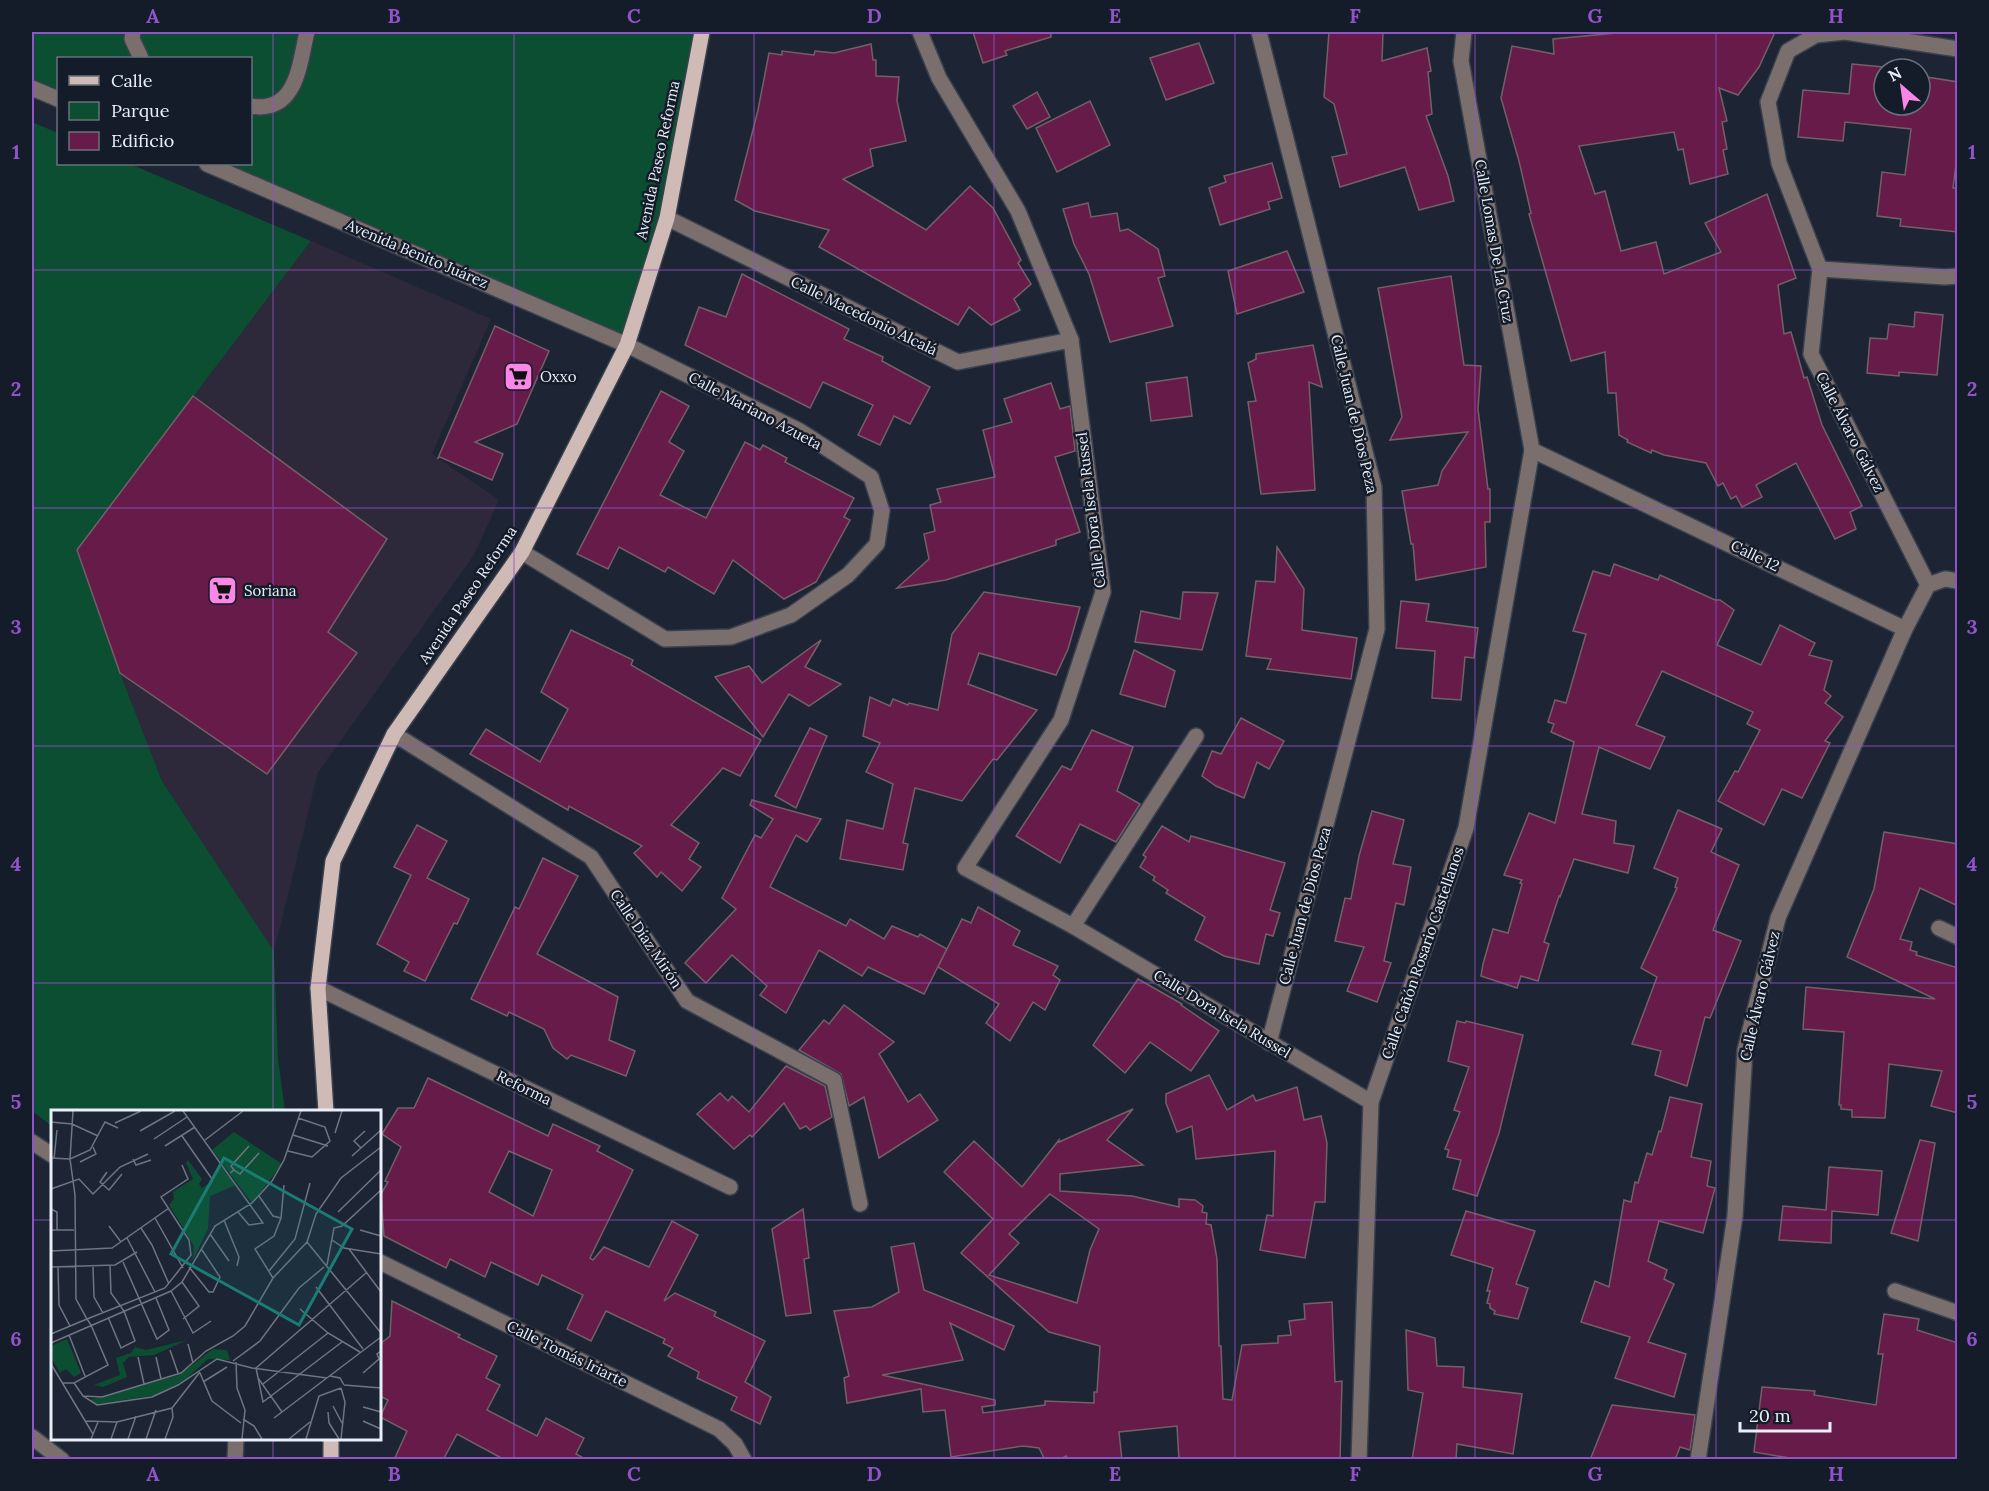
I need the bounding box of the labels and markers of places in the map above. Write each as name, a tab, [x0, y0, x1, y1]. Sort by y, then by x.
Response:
supermarket icon: Oxxo	[503, 361, 535, 393]
place label: Oxxo	[540, 367, 577, 386]
supermarket icon: Soriana	[207, 575, 239, 607]
place label: Soriana	[244, 581, 297, 600]

